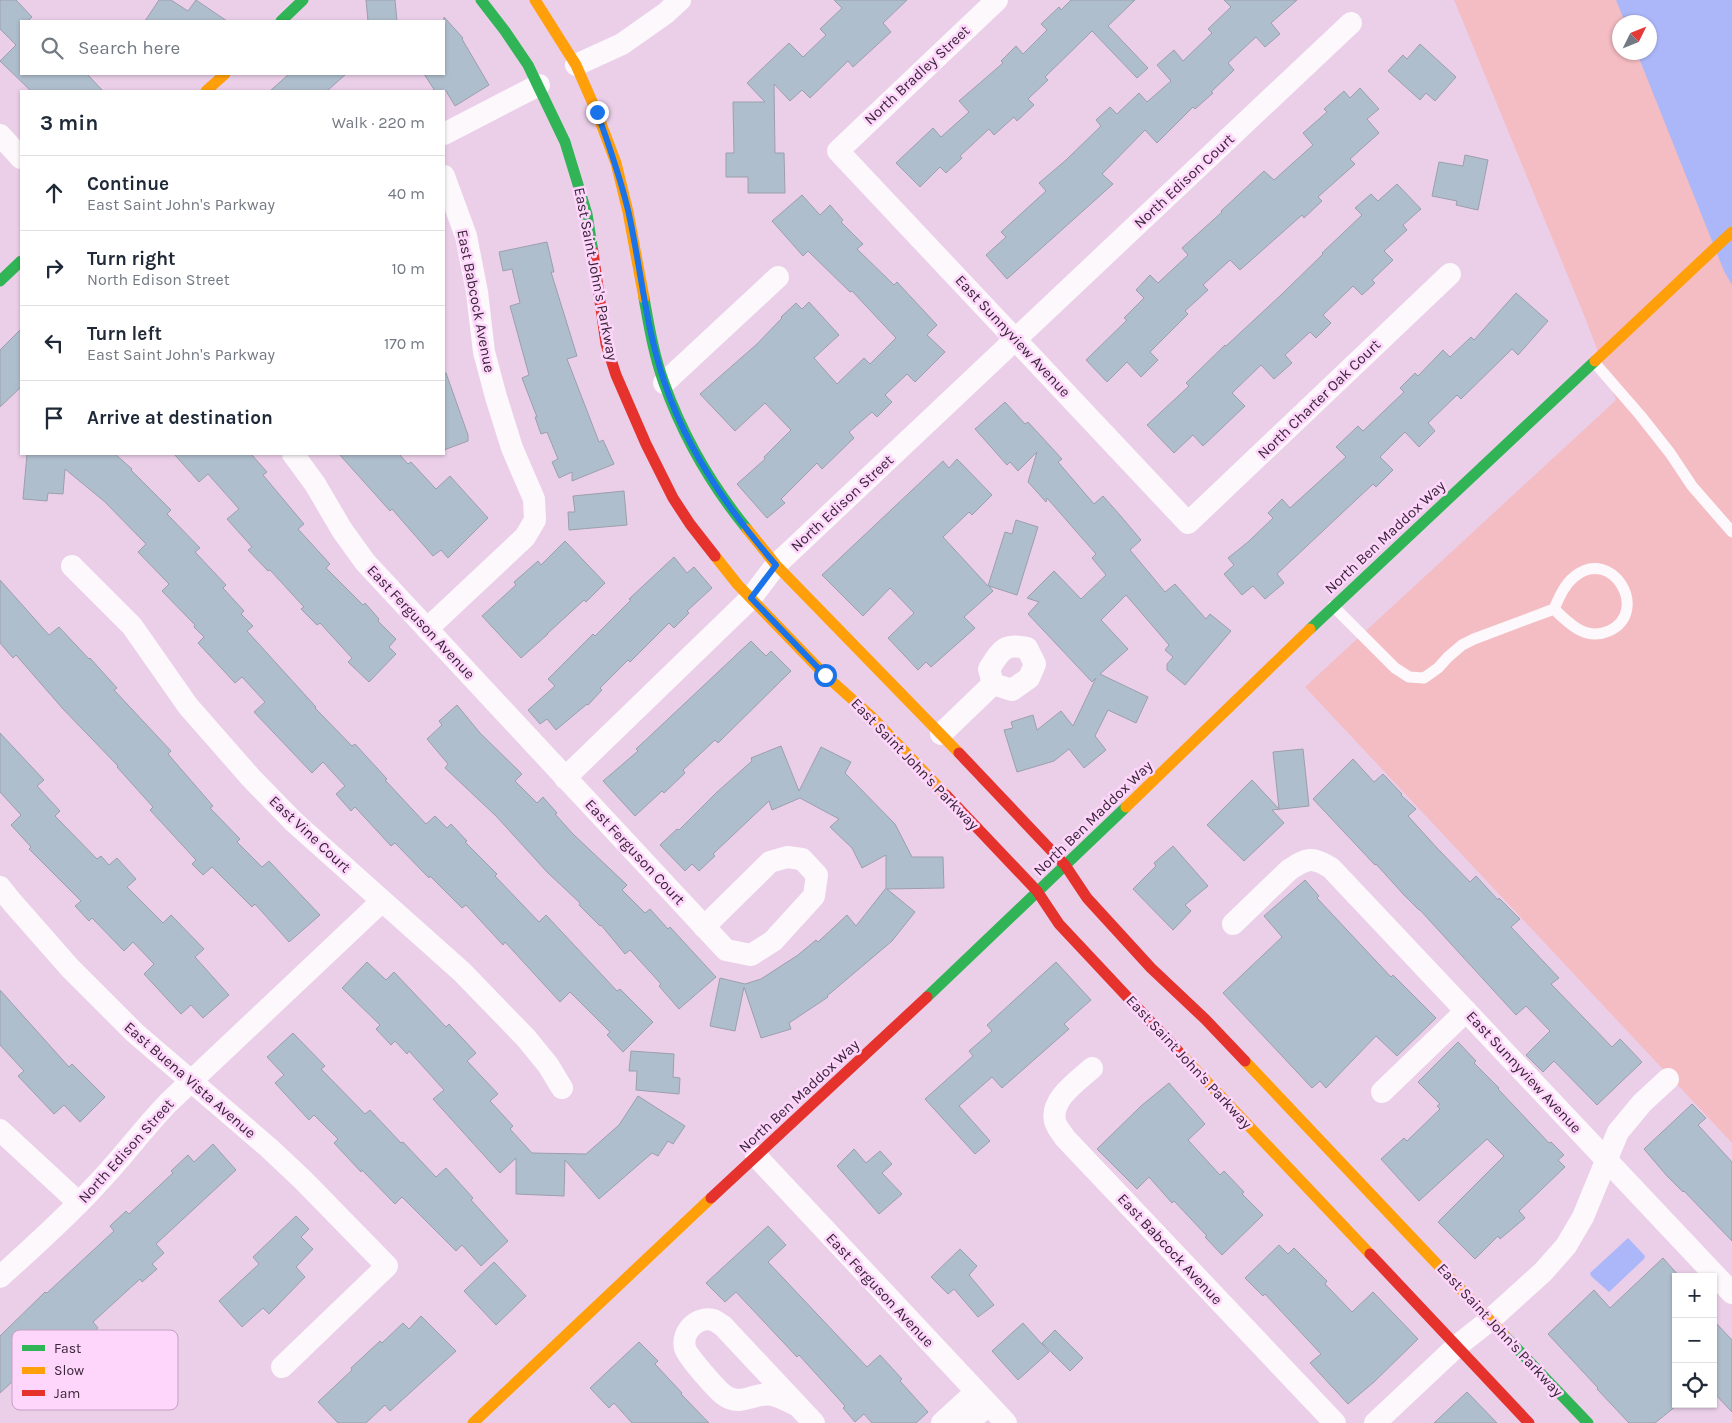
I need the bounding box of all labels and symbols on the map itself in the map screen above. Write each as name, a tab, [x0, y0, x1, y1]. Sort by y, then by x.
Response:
north arrow	[1612, 15, 1657, 60]
street label: North Bradley Street	[861, 21, 974, 129]
route end	[586, 101, 609, 124]
street label: North Edison Court	[1130, 130, 1238, 232]
street label: East Saint John's Parkway	[570, 186, 622, 362]
street label: East Babcock Avenue	[453, 228, 499, 374]
street label: East Sunnyview Avenue	[952, 271, 1074, 401]
street label: North Charter Oak Court	[1254, 335, 1384, 462]
street label: North Edison Street	[787, 451, 897, 555]
street label: North Ben Maddox Way	[1321, 476, 1449, 598]
street label: East Ferguson Avenue	[363, 561, 479, 683]
route start	[814, 664, 837, 687]
street label: East Saint John's Parkway	[847, 694, 983, 834]
street label: North Ben Maddox Way	[1030, 757, 1156, 879]
street label: East Vine Court	[266, 792, 355, 876]
street label: East Ferguson Court	[581, 795, 689, 909]
street label: East Saint John's Parkway	[1122, 991, 1256, 1133]
street label: East Sunnyview Avenue	[1463, 1007, 1585, 1137]
street label: East Buena Vista Avenue	[121, 1018, 259, 1142]
street label: North Ben Maddox Way	[735, 1035, 863, 1157]
street label: North Edison Street	[75, 1095, 178, 1207]
street label: East Babcock Avenue	[1114, 1190, 1226, 1308]
street label: East Ferguson Avenue	[822, 1229, 938, 1351]
street label: East Saint John's Parkway	[1433, 1259, 1567, 1401]
legend	[12, 1330, 178, 1410]
text: Fast	[54, 1340, 81, 1357]
text: Slow	[54, 1362, 84, 1379]
text: Jam	[54, 1385, 80, 1402]

